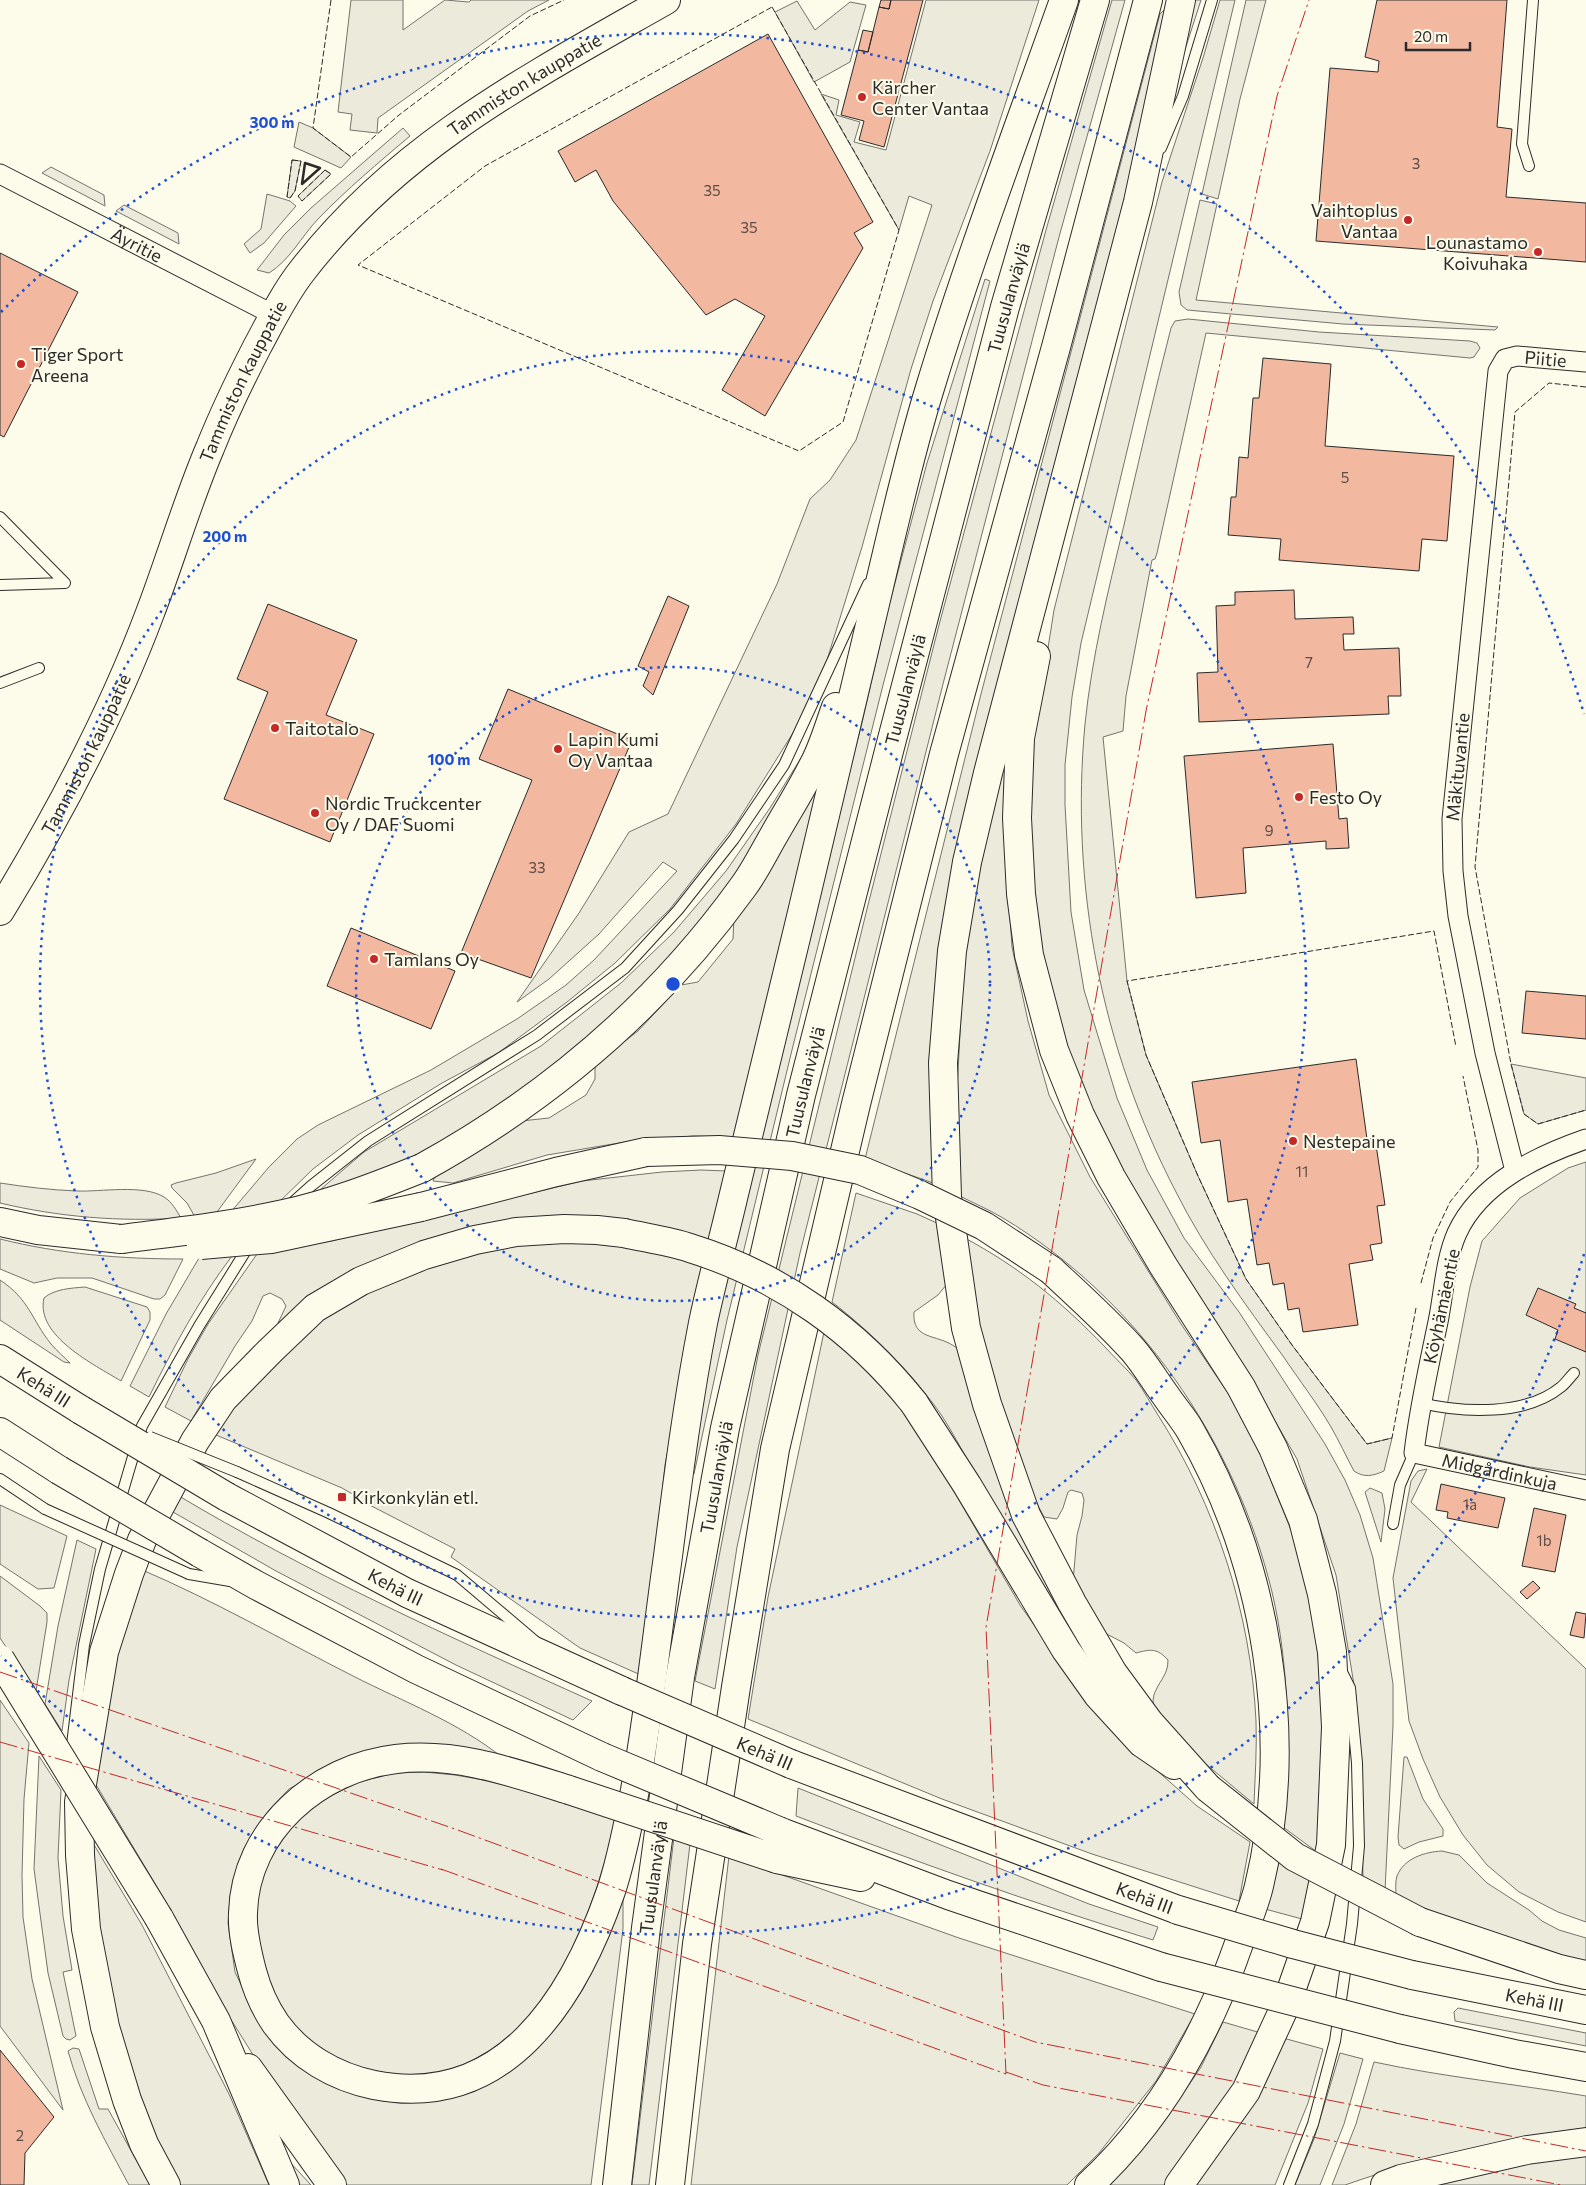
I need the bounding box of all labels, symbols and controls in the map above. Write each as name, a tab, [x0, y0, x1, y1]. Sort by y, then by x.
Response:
scale bar	[1406, 20, 1470, 52]
text: 20 m	[1414, 27, 1448, 45]
street label: Tammiston kauppatie	[443, 28, 605, 140]
place label: Kärcher Center Vantaa	[872, 76, 989, 119]
marker: Kärcher Center Vantaa	[856, 91, 868, 103]
text: 300 m	[250, 113, 294, 131]
house number: 3	[1412, 154, 1420, 172]
house number: 35	[703, 181, 721, 199]
place label: Vaihtoplus Vantaa	[1311, 199, 1398, 242]
marker: Vaihtoplus Vantaa	[1402, 214, 1414, 226]
house number: 35	[740, 218, 758, 236]
street label: Äyritie	[108, 222, 166, 267]
place label: Lounastamo Koivuhaka	[1426, 231, 1528, 274]
street label: Tuusulanväylä	[982, 240, 1034, 356]
marker: Lounastamo Koivuhaka	[1532, 246, 1544, 258]
street label: Tammiston kauppatie	[194, 296, 291, 465]
place label: Tiger Sport Areena	[31, 343, 123, 386]
street label: Piitie	[1524, 346, 1568, 371]
marker: Tiger Sport Areena	[15, 358, 27, 370]
house number: 5	[1341, 468, 1349, 486]
text: 200 m	[203, 527, 247, 545]
street label: Tuusulanväylä	[880, 632, 930, 748]
house number: 7	[1305, 653, 1313, 671]
street label: Tammiston kauppatie	[36, 670, 135, 838]
street label: Mäkituvantie	[1441, 712, 1474, 822]
place label: Taitotalo	[285, 717, 359, 739]
marker: Taitotalo	[269, 722, 281, 734]
place label: Lapin Kumi Oy Vantaa	[568, 728, 659, 771]
marker: Lapin Kumi Oy Vantaa	[552, 743, 564, 755]
text: 100 m	[428, 750, 470, 768]
place label: Festo Oy	[1309, 786, 1382, 808]
marker: Festo Oy	[1293, 791, 1305, 803]
place label: Nordic Truckcenter Oy / DAF Suomi	[325, 792, 482, 835]
marker: Nordic Truckcenter Oy / DAF Suomi	[309, 807, 321, 819]
house number: 9	[1264, 821, 1274, 839]
house number: 33	[528, 858, 546, 876]
place label: Tamlans Oy	[384, 948, 479, 970]
marker: Tamlans Oy	[368, 953, 380, 965]
centre of rings	[664, 975, 682, 993]
street label: Tuusulanväylä	[781, 1024, 829, 1140]
place label: Nestepaine	[1303, 1130, 1395, 1152]
marker: Nestepaine	[1287, 1135, 1299, 1147]
house number: 11	[1296, 1162, 1308, 1180]
street label: Köyhämäentie	[1418, 1246, 1464, 1366]
street label: Kehä III	[13, 1362, 75, 1412]
street label: Tuusulanväylä	[695, 1419, 737, 1535]
street label: Midgårdinkuja	[1440, 1448, 1559, 1495]
place label: Kirkonkylän etl.	[352, 1486, 479, 1508]
marker: Kirkonkylän etl.	[336, 1491, 348, 1503]
house number: 1a	[1463, 1495, 1477, 1513]
house number: 1b	[1536, 1531, 1552, 1549]
street label: Kehä III	[364, 1563, 427, 1610]
street label: Kehä III	[733, 1731, 797, 1775]
street label: Tuusulanväylä	[634, 1819, 671, 1935]
street label: Kehä III	[1113, 1877, 1176, 1918]
street label: Kehä III	[1503, 1983, 1566, 2016]
house number: 2	[16, 2126, 24, 2144]

